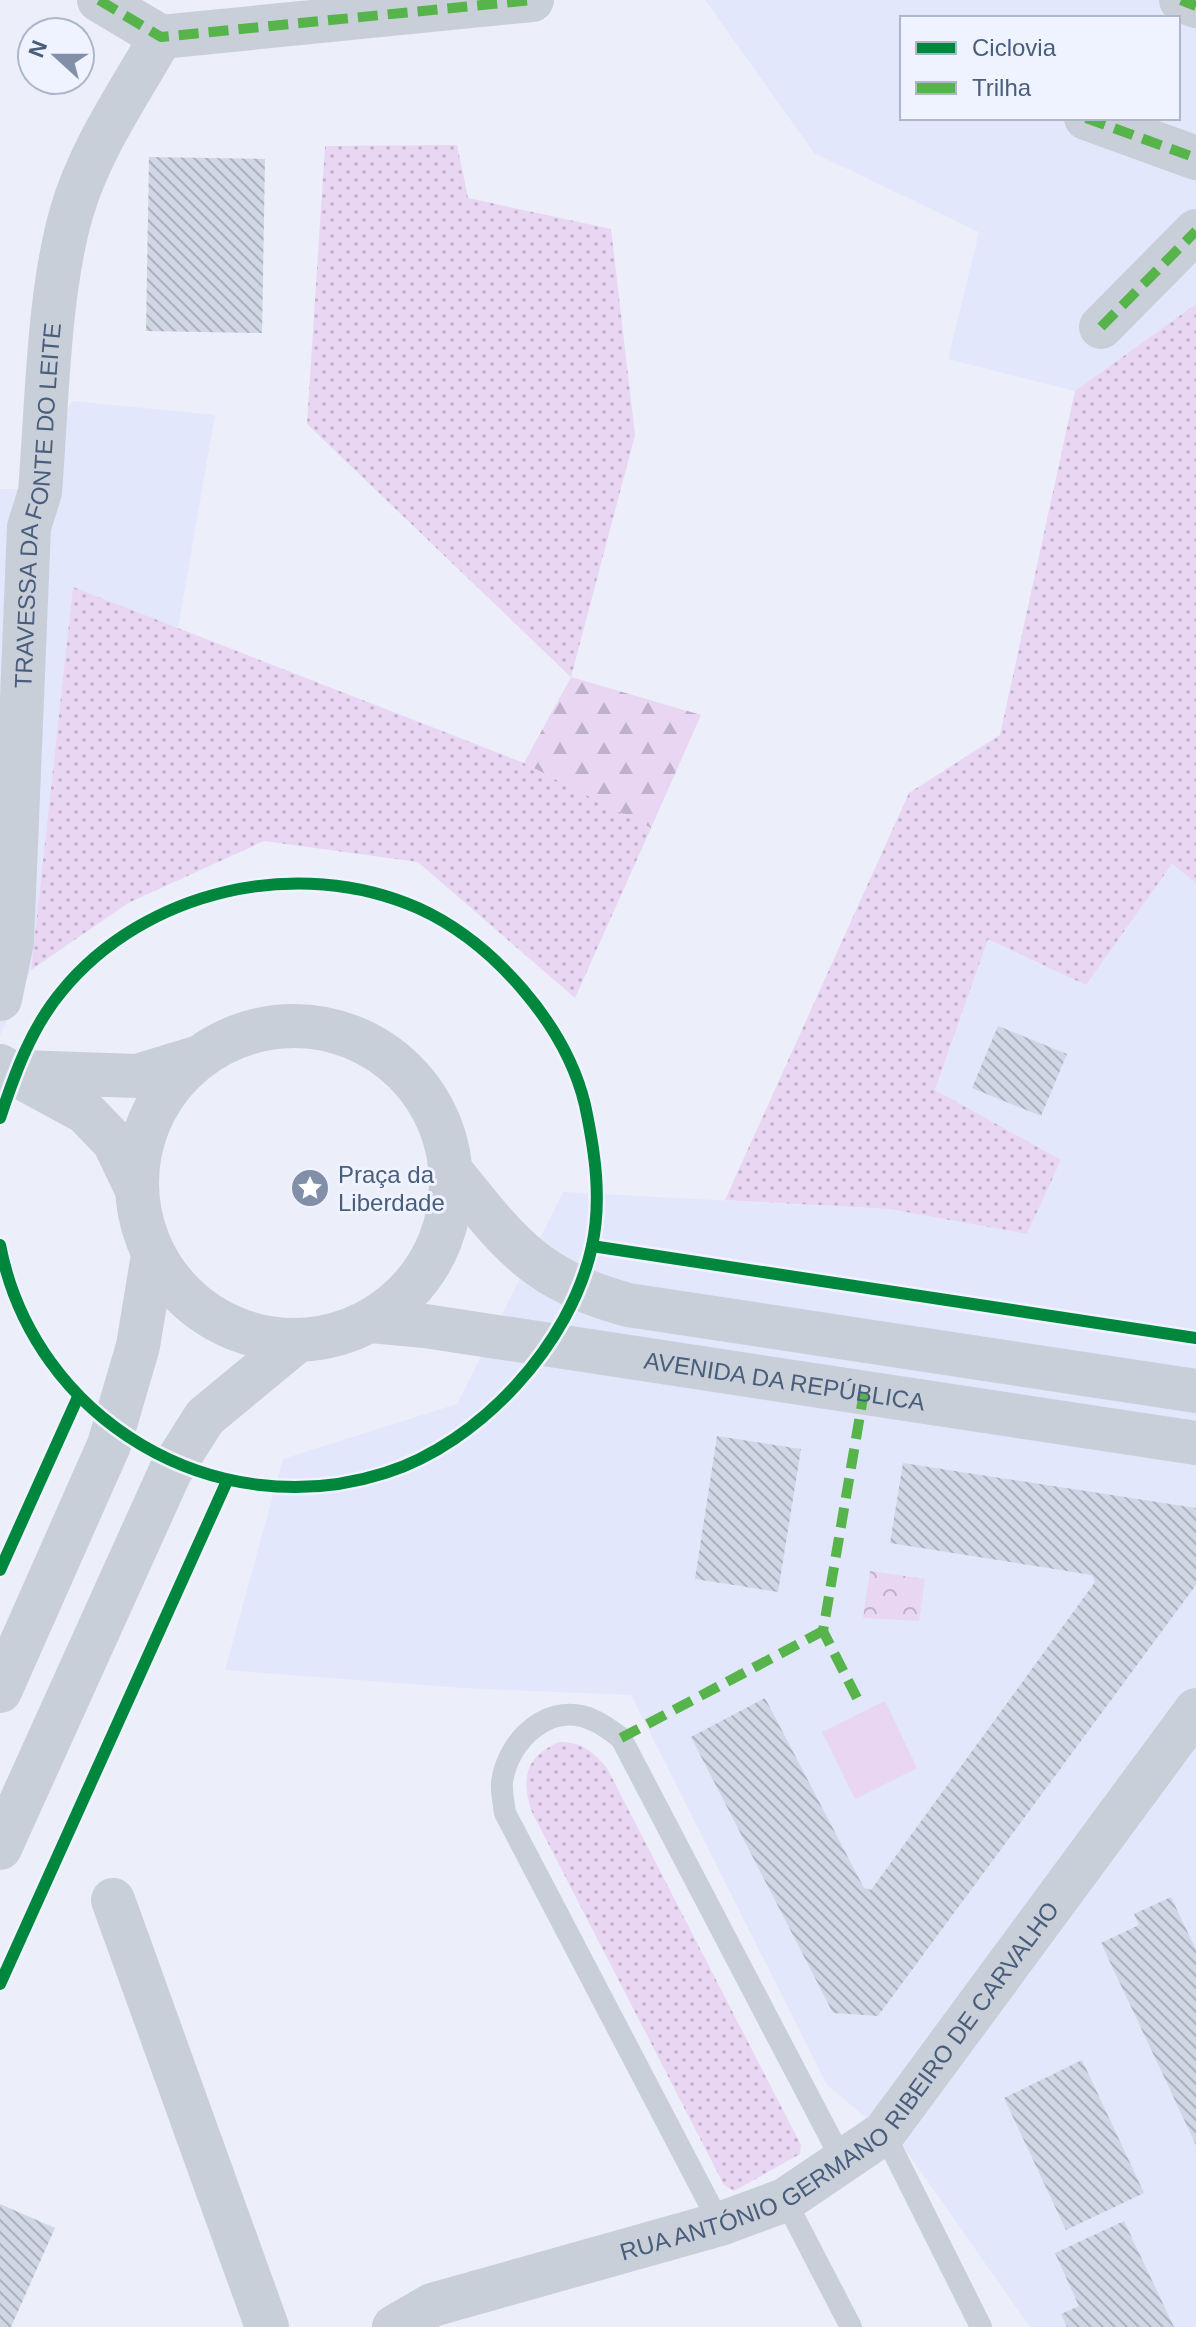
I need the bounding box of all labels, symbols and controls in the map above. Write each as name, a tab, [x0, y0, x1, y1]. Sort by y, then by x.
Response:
north arrow	[16, 16, 96, 96]
legend	[900, 16, 1180, 120]
text: Ciclovia	[972, 34, 1057, 61]
text: N	[23, 37, 52, 61]
text: Trilha	[972, 74, 1032, 101]
street label: TRAVESSA DA FONTE DO LEITE	[9, 321, 66, 689]
place label: Praça da Liberdade	[338, 1161, 445, 1216]
place icon: Praça da Liberdade	[289, 1167, 331, 1209]
street label: AVENIDA DA REPÚBLICA	[642, 1346, 927, 1415]
street label: RUA ANTÓNIO GERMANO RIBEIRO DE CARVALHO	[617, 1896, 1064, 2265]

